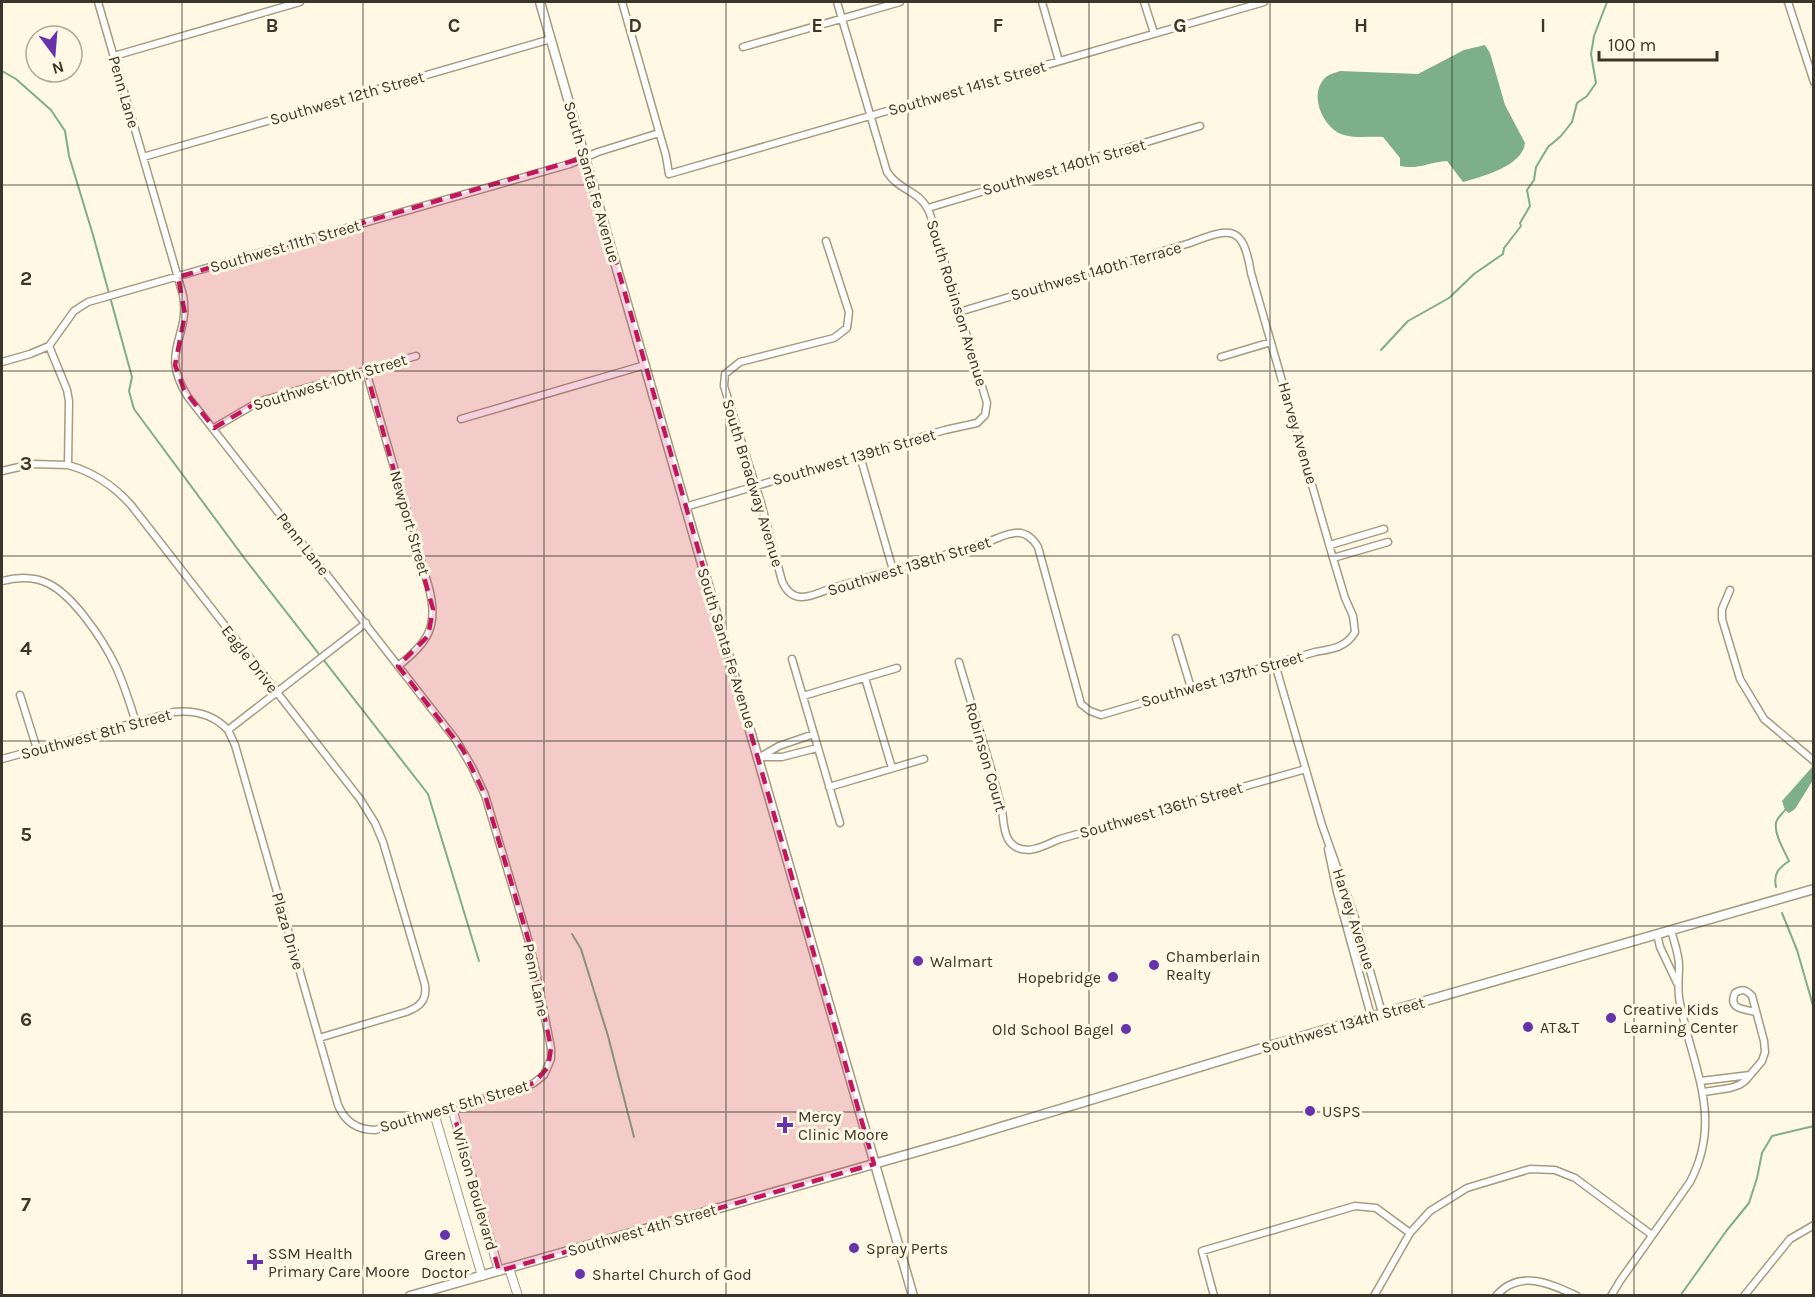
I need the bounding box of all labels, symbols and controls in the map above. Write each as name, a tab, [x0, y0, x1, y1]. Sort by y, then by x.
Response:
text: B	[266, 14, 278, 37]
text: C	[448, 14, 460, 37]
text: D	[628, 14, 642, 37]
text: E	[811, 14, 823, 37]
text: F	[993, 14, 1004, 37]
text: G	[1173, 14, 1187, 37]
text: H	[1354, 14, 1368, 37]
text: I	[1540, 14, 1546, 37]
north arrow	[24, 24, 84, 84]
scale bar	[1599, 24, 1718, 62]
text: 100 m	[1608, 34, 1656, 56]
street label: Penn Lane	[105, 54, 143, 130]
street label: Southwest 141st Street	[886, 56, 1048, 120]
text: N	[50, 57, 66, 79]
street label: Southwest 12th Street	[268, 67, 426, 129]
street label: South Santa Fe Avenue	[560, 99, 624, 265]
street label: Southwest 140th Street	[980, 135, 1148, 199]
street label: Southwest 11th Street	[208, 215, 362, 277]
street label: South Robinson Avenue	[923, 217, 991, 389]
street label: Southwest 140th Terrace	[1008, 237, 1184, 305]
text: 2	[20, 267, 32, 290]
street label: Southwest 10th Street	[251, 350, 409, 414]
street label: Harvey Avenue	[1274, 380, 1322, 486]
street label: South Broadway Avenue	[718, 397, 788, 569]
street label: Southwest 139th Street	[770, 425, 938, 489]
text: 3	[20, 452, 32, 475]
street label: Newport Street	[386, 468, 434, 578]
street label: Penn Lane	[273, 509, 333, 579]
street label: Southwest 138th Street	[825, 532, 993, 600]
street label: South Santa Fe Avenue	[694, 565, 760, 731]
street label: Eagle Drive	[218, 621, 282, 697]
text: 4	[20, 637, 32, 660]
street label: Southwest 137th Street	[1139, 647, 1305, 711]
street label: Robinson Court	[961, 700, 1011, 814]
street label: Southwest 8th Street	[19, 705, 173, 763]
street label: Southwest 136th Street	[1077, 778, 1245, 842]
text: 5	[20, 823, 32, 846]
street label: Harvey Avenue	[1329, 866, 1379, 972]
street label: Plaza Drive	[268, 890, 308, 972]
street label: Penn Lane	[519, 942, 553, 1018]
place label: Chamberlain Realty	[1166, 947, 1260, 984]
place label: Walmart	[930, 952, 993, 971]
marker: Walmart	[911, 954, 925, 968]
marker: Chamberlain Realty	[1147, 958, 1161, 972]
place label: Hopebridge	[1017, 968, 1101, 987]
marker: Hopebridge	[1106, 970, 1120, 984]
street label: Southwest 134th Street	[1259, 993, 1427, 1057]
place label: Creative Kids Learning Center	[1623, 1000, 1738, 1037]
text: 6	[20, 1008, 32, 1031]
marker: Creative Kids Learning Center	[1604, 1011, 1618, 1025]
place label: AT&T	[1540, 1018, 1579, 1037]
place label: Old School Bagel	[992, 1020, 1114, 1039]
marker: AT&T	[1521, 1020, 1535, 1034]
marker: Old School Bagel	[1119, 1022, 1133, 1036]
street label: Southwest 5th Street	[377, 1076, 531, 1136]
place label: USPS	[1322, 1102, 1361, 1121]
marker: USPS	[1303, 1104, 1317, 1118]
place label: Mercy Clinic Moore	[798, 1107, 889, 1144]
marker: Mercy Clinic Moore	[776, 1116, 794, 1134]
street label: Wilson Boulevard	[448, 1125, 502, 1253]
text: 7	[21, 1193, 31, 1216]
street label: Southwest 4th Street	[565, 1200, 719, 1260]
marker: Green Doctor	[438, 1228, 452, 1242]
place label: Spray Perts	[866, 1239, 948, 1258]
marker: Spray Perts	[847, 1241, 861, 1255]
place label: SSM Health Primary Care Moore	[268, 1244, 410, 1281]
place label: Green Doctor	[421, 1245, 469, 1282]
marker: SSM Health Primary Care Moore	[246, 1253, 264, 1271]
place label: Shartel Church of God	[592, 1265, 752, 1284]
marker: Shartel Church of God	[573, 1267, 587, 1281]

